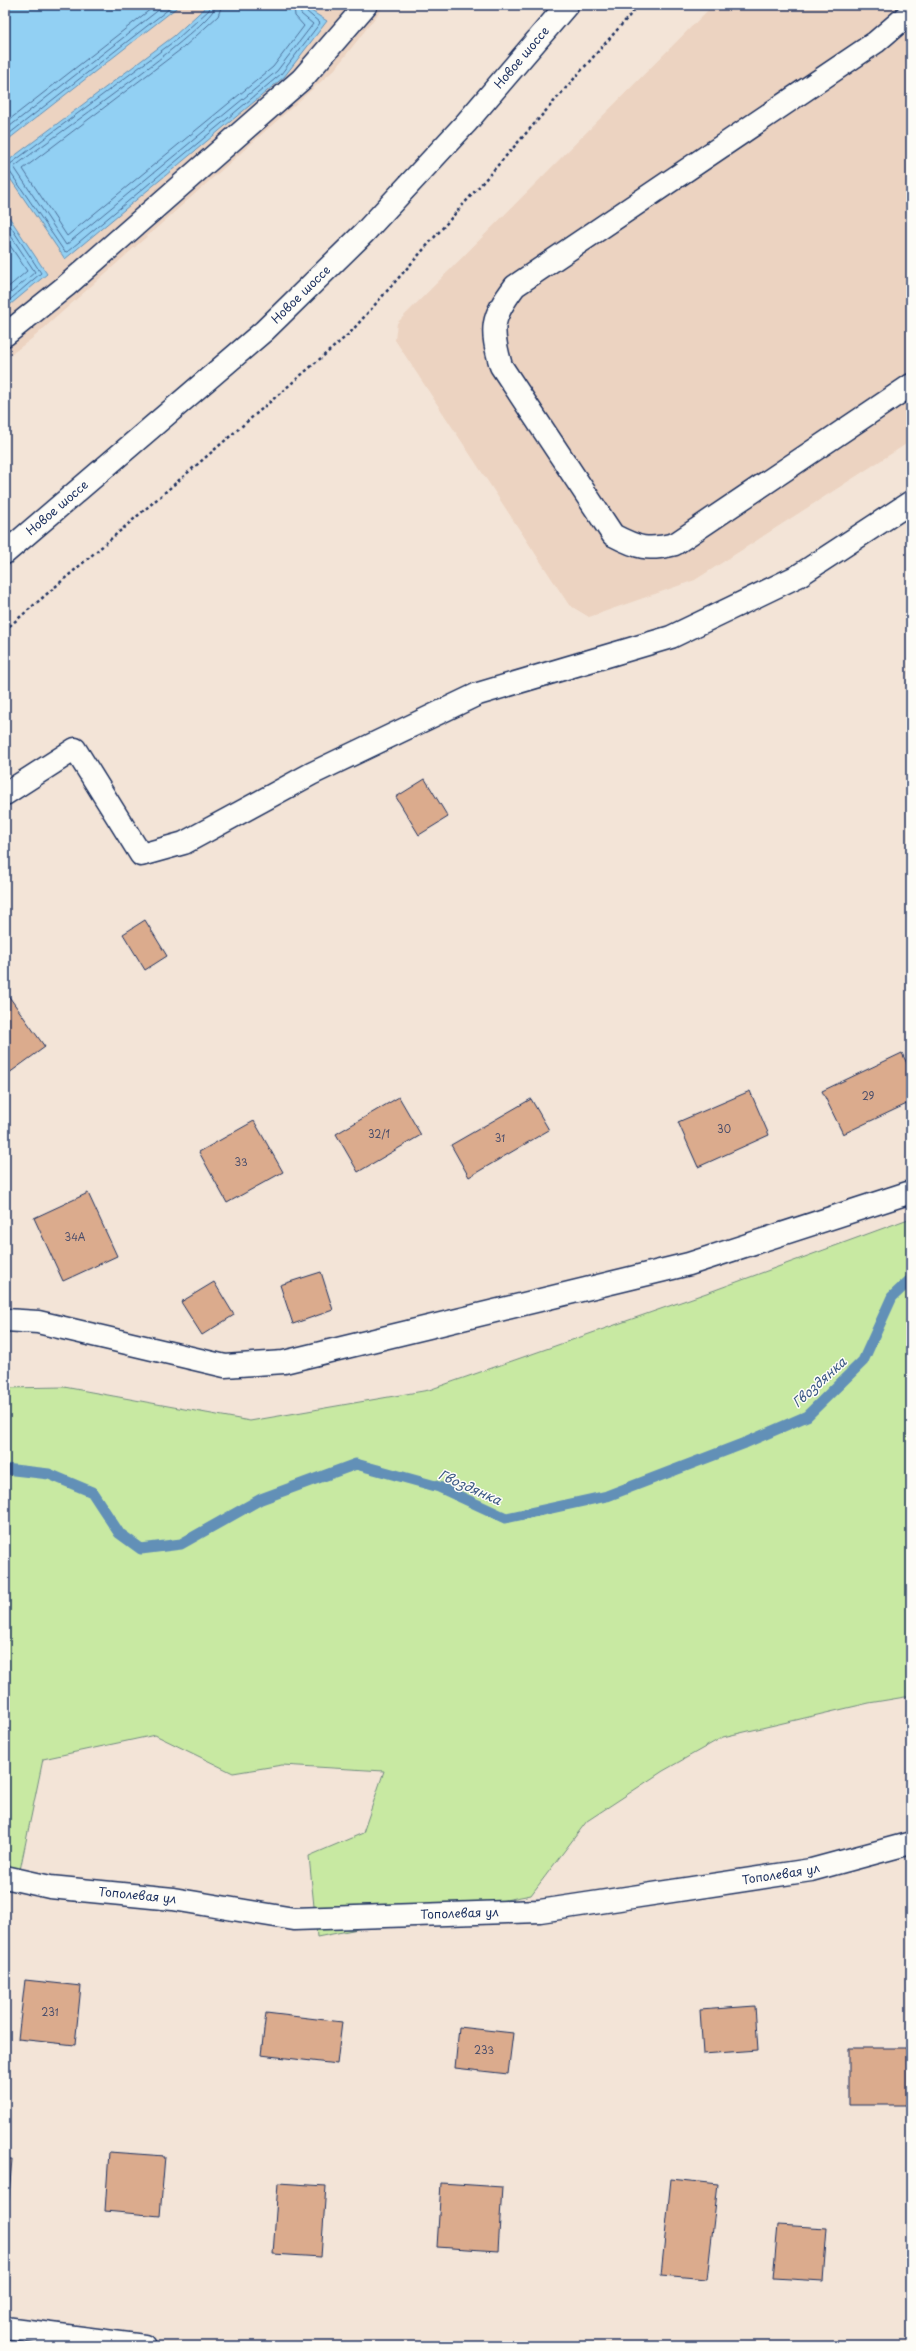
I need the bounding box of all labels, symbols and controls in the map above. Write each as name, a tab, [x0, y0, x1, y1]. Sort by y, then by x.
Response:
street label: Новое шоссе	[489, 22, 553, 92]
street label: Новое шоссе	[267, 261, 334, 327]
street label: Новое шоссе	[22, 476, 92, 539]
house number: 29	[862, 1088, 875, 1103]
house number: 30	[717, 1121, 731, 1136]
house number: 32/1	[368, 1126, 390, 1141]
house number: 31	[495, 1130, 505, 1145]
house number: 33	[234, 1154, 248, 1169]
house number: 34А	[65, 1229, 86, 1244]
water label: Гвоздянка	[787, 1352, 851, 1411]
water label: Гвоздянка	[436, 1464, 505, 1509]
street label: Тополевая ул	[741, 1858, 821, 1888]
street label: Тополевая ул	[98, 1882, 178, 1907]
street label: Тополевая ул	[420, 1902, 499, 1923]
house number: 231	[41, 2004, 59, 2019]
house number: 233	[474, 2042, 494, 2057]

